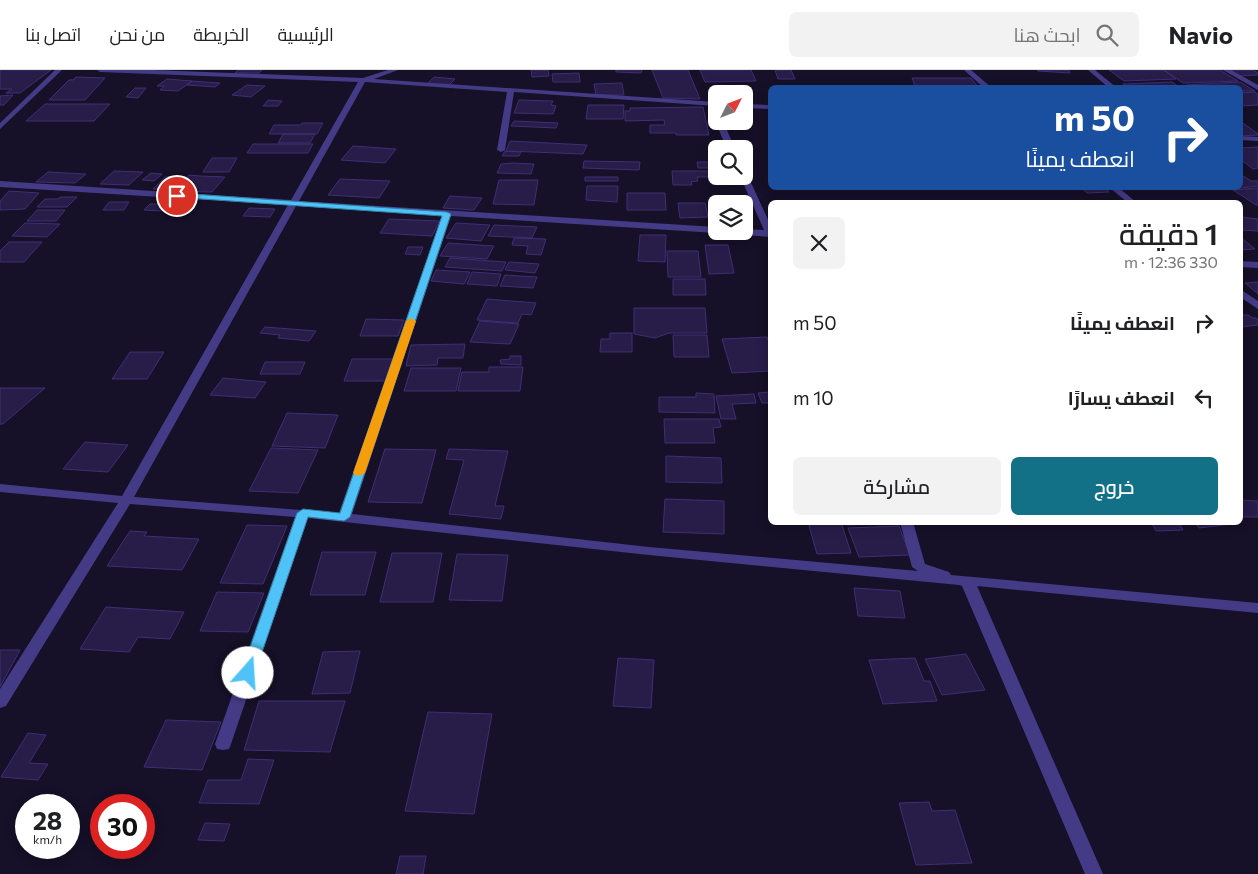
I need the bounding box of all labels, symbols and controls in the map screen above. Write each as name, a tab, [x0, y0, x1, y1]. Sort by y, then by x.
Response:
search box	[789, 12, 1139, 57]
text: Navio	[1169, 20, 1233, 49]
icon: search	[1093, 21, 1121, 49]
text: اتصل بنا	[25, 23, 81, 45]
text: من نحن	[109, 23, 165, 45]
text: الخريطة	[193, 23, 249, 45]
text: الرئيسية	[277, 23, 334, 45]
text: ابحث هنا	[1013, 23, 1081, 46]
north arrow	[708, 85, 752, 130]
map controls	[708, 85, 753, 240]
text: 50 m	[1054, 95, 1135, 138]
icon: right	[1153, 105, 1218, 170]
button: search	[708, 140, 753, 185]
text: انعطف يمينًا	[1025, 145, 1135, 172]
pin	[156, 175, 198, 217]
icon: arrive	[163, 182, 191, 210]
button: layers	[708, 195, 753, 240]
text: 1 دقيقة	[1119, 214, 1218, 251]
button: close	[793, 217, 845, 269]
text: 330 m · 12:36	[1124, 252, 1218, 271]
icon: right	[1190, 309, 1218, 337]
text: 50 m	[793, 311, 837, 334]
text: انعطف يمينًا	[1070, 311, 1175, 334]
icon: left	[1190, 384, 1218, 412]
text: 10 m	[793, 386, 834, 409]
text: انعطف يسارًا	[1068, 386, 1175, 409]
button: مشاركة	[793, 457, 1001, 515]
button: خروج	[1011, 457, 1218, 515]
position arrow	[221, 646, 273, 698]
speed limit sign: 30	[90, 794, 155, 859]
text: 28	[33, 805, 62, 835]
text: km/h	[33, 832, 62, 846]

